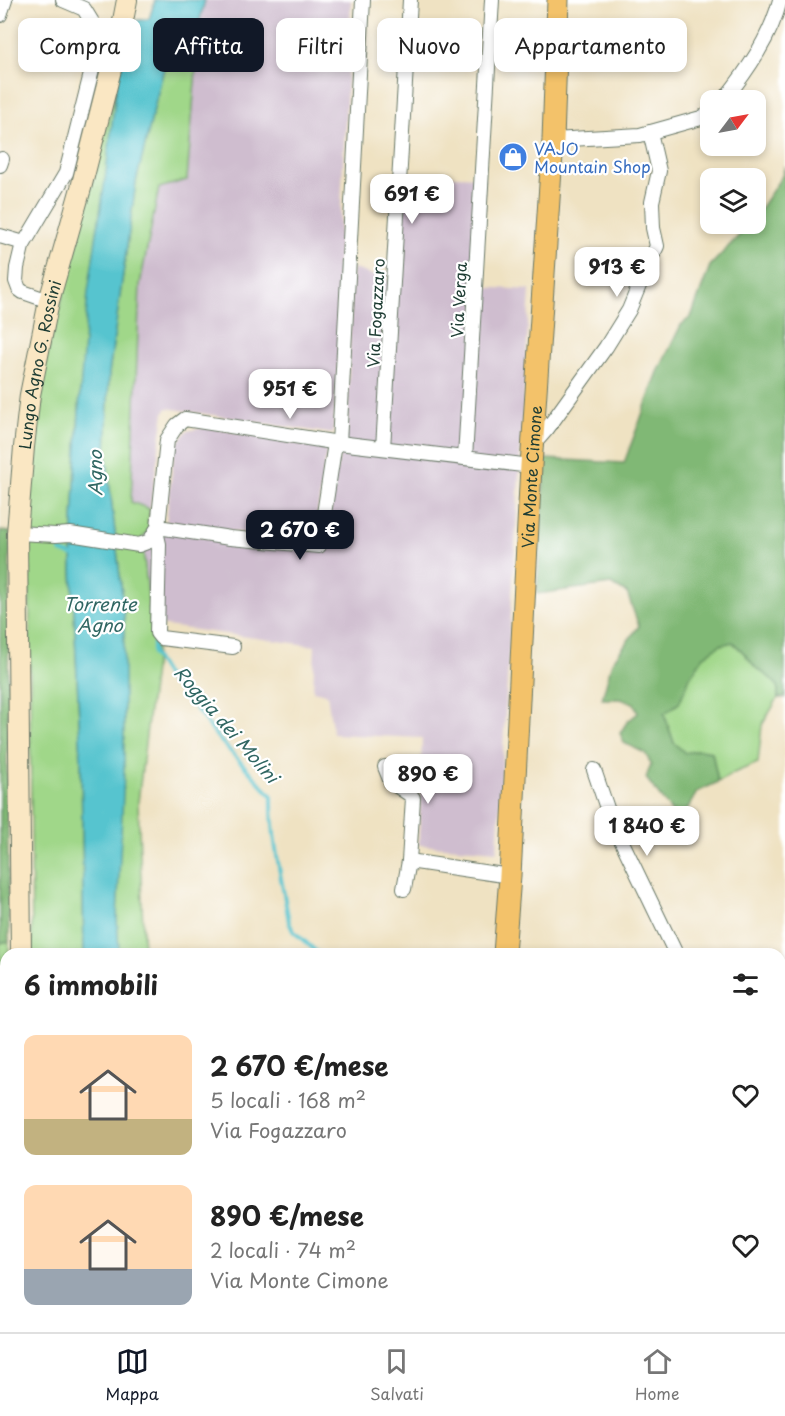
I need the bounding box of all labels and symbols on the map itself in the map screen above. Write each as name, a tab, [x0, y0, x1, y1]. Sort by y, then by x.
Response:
north arrow	[700, 90, 766, 156]
place label: VAJO Mountain Shop	[534, 136, 651, 178]
shop icon: VAJO Mountain Shop	[497, 141, 529, 173]
pin: 691 €	[370, 174, 454, 225]
pin: 913 €	[575, 247, 659, 298]
street label: Via Fogazzaro	[360, 258, 390, 368]
street label: Via Verga	[444, 262, 472, 338]
street label: Lungo Agno G. Rossini	[12, 277, 66, 451]
pin: 951 €	[248, 369, 332, 420]
street label: Via Monte Cimone	[515, 405, 547, 549]
water label: Agno	[81, 449, 108, 496]
pin: 2 670 €	[245, 510, 355, 561]
water label: Torrente Agno	[63, 590, 138, 638]
water label: Roggia dei Molini	[168, 659, 288, 791]
pin: 890 €	[386, 754, 470, 805]
pin: 1 840 €	[592, 806, 702, 857]

